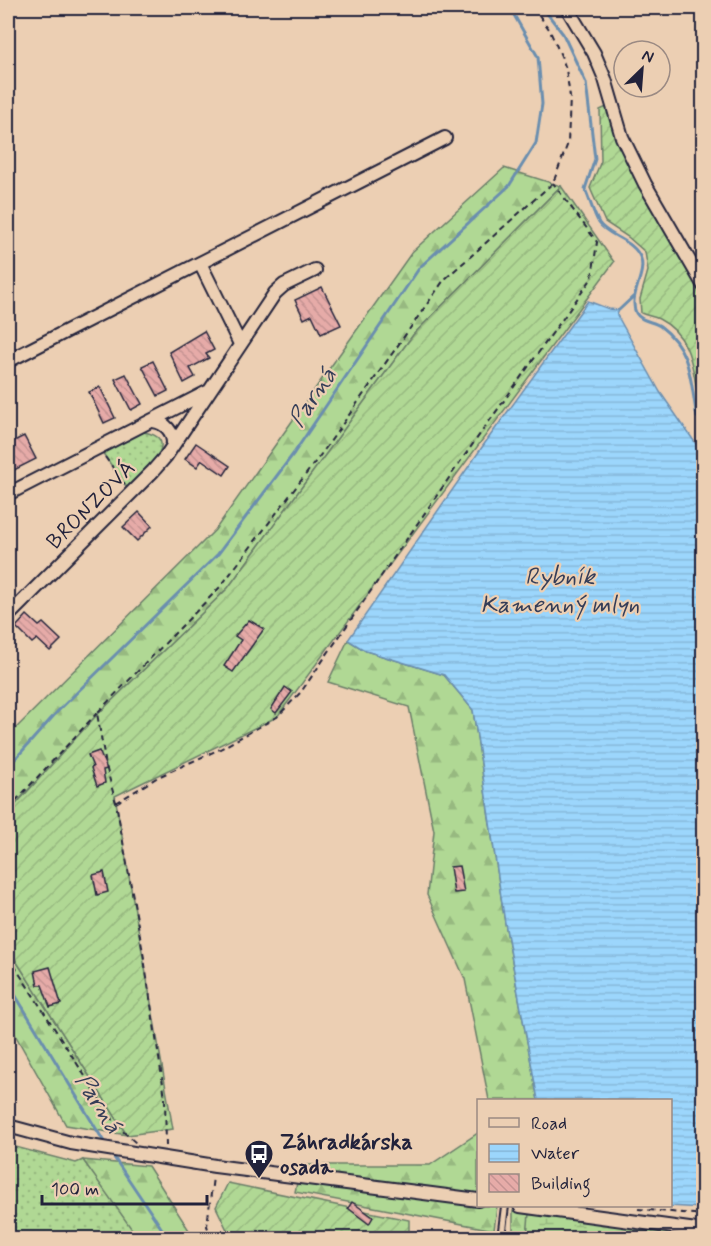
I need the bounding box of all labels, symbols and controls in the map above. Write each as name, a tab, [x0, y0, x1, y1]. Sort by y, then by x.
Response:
north arrow	[612, 39, 672, 99]
text: N	[638, 45, 657, 69]
water label: Parná	[282, 362, 345, 434]
street label: BRONZOVÁ	[40, 454, 142, 556]
water label: Rybník Kamenný mlyn	[480, 562, 640, 621]
water label: Parná	[67, 1068, 129, 1140]
legend	[477, 1099, 672, 1207]
text: Road	[531, 1112, 567, 1136]
place label: Záhradkárska osada	[280, 1129, 413, 1182]
bus stop icon: Záhradkárska osada	[243, 1138, 275, 1180]
text: Water	[531, 1142, 580, 1166]
scale bar	[42, 1168, 207, 1206]
text: Building	[531, 1172, 591, 1198]
text: 100 m	[51, 1178, 99, 1202]

